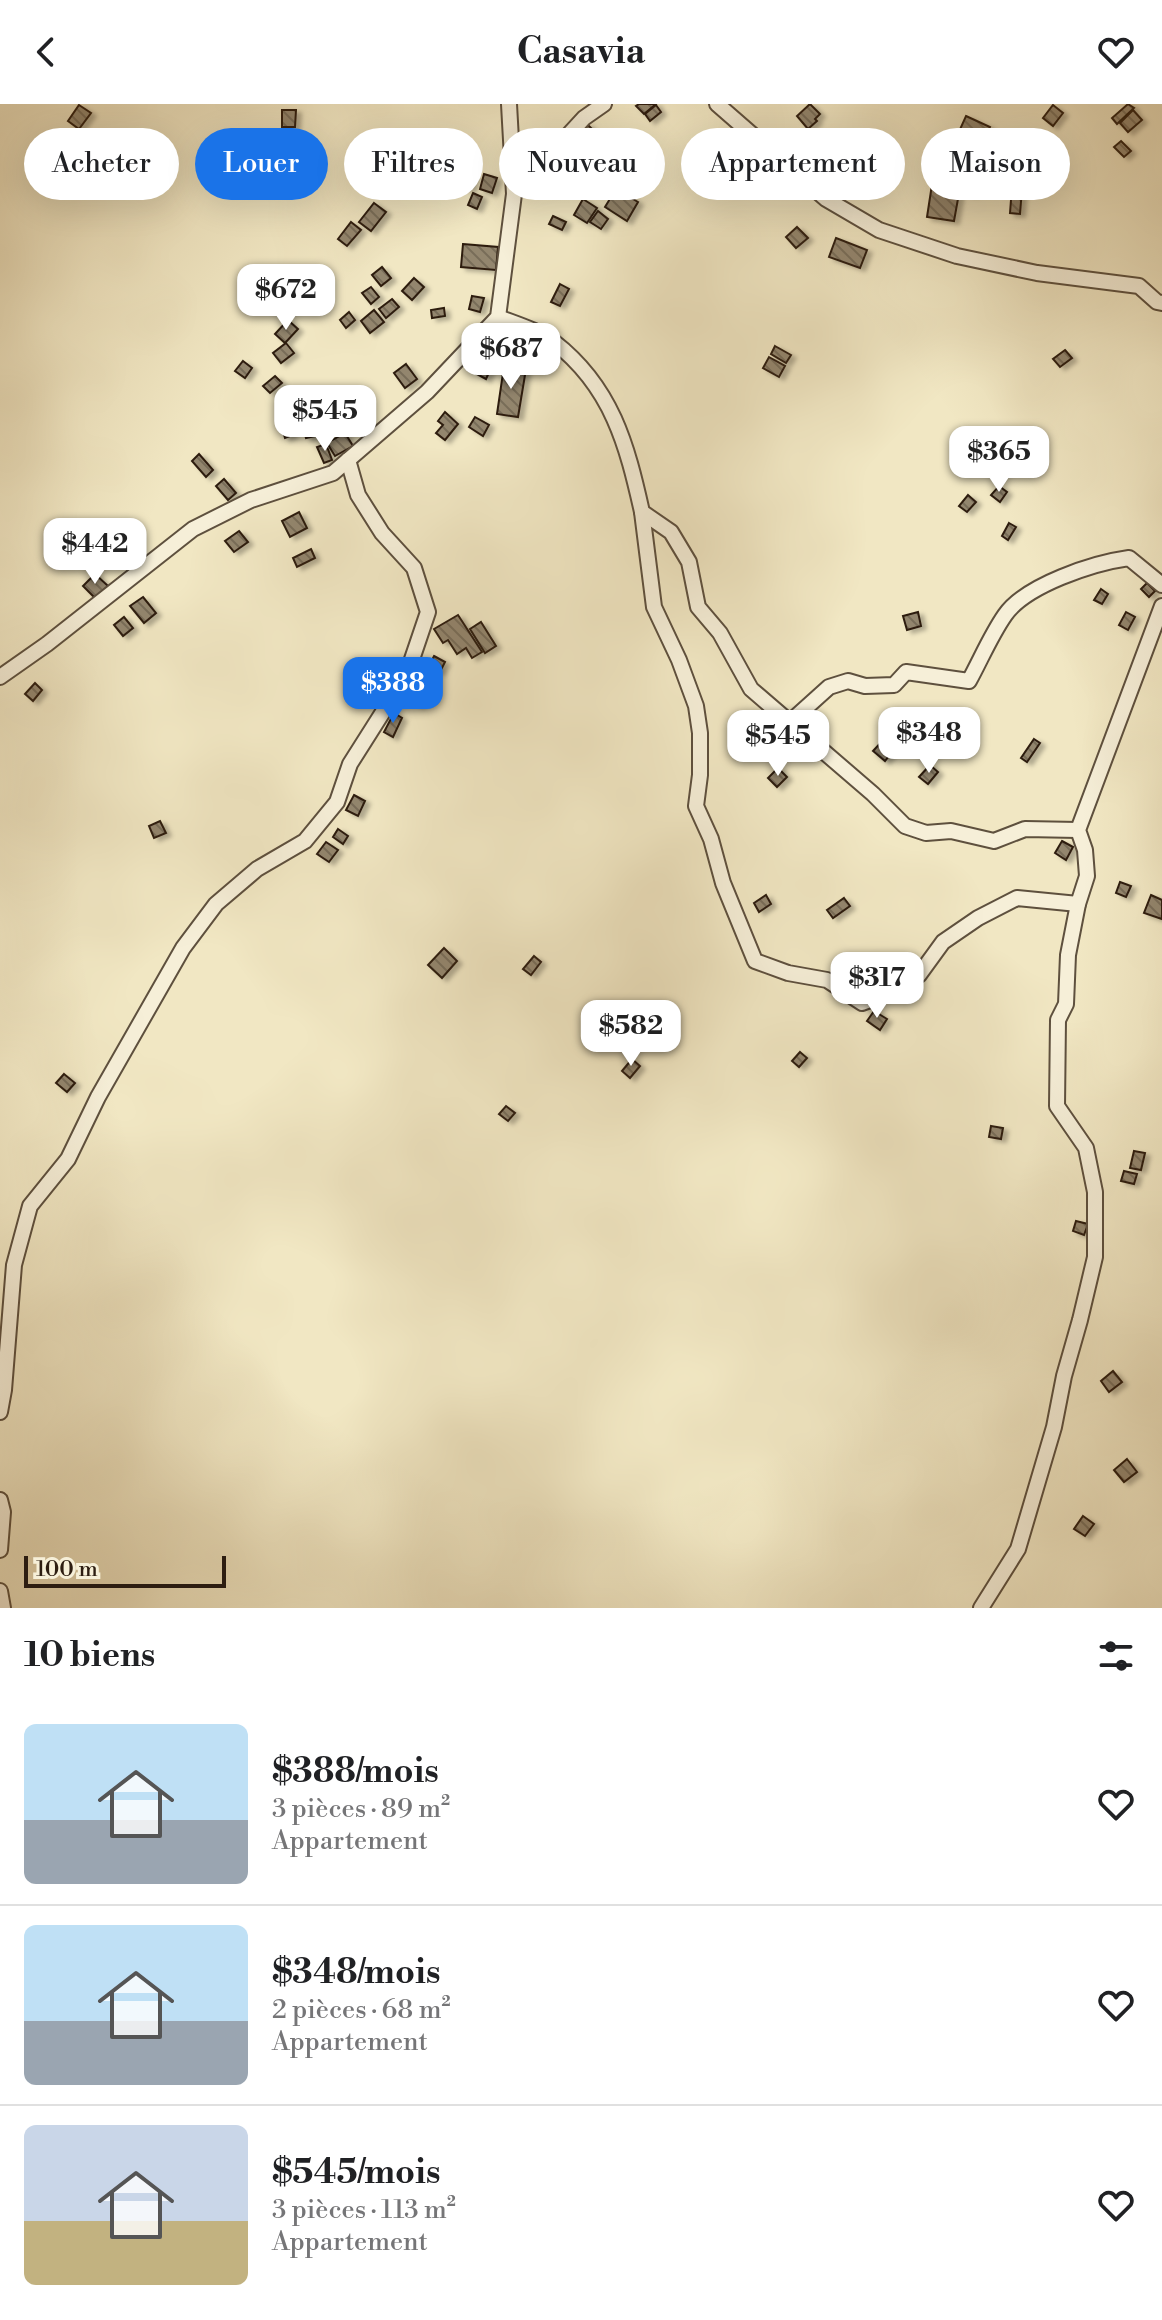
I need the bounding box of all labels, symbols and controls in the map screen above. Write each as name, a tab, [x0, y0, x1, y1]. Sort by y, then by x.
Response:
icon: back	[24, 30, 68, 74]
text: Casavia	[517, 30, 645, 75]
icon: heart	[1094, 30, 1138, 74]
chip: Acheter	[24, 128, 179, 200]
chip: Louer	[195, 128, 328, 200]
chip: Filtres	[344, 128, 483, 200]
chip: Nouveau	[499, 128, 665, 200]
chip: Appartement	[681, 128, 905, 200]
chip: Maison	[921, 128, 1070, 200]
pin: $672	[239, 264, 333, 332]
text: $672	[255, 274, 317, 306]
pin: $687	[464, 323, 558, 391]
text: $687	[479, 333, 543, 365]
pin: $545	[278, 385, 372, 453]
text: $545	[292, 395, 358, 427]
pin: $365	[952, 426, 1046, 494]
text: $365	[967, 436, 1031, 468]
pin: $442	[48, 518, 142, 586]
text: $442	[62, 528, 128, 560]
pin: $388	[346, 657, 440, 725]
text: $388	[361, 667, 425, 699]
pin: $348	[882, 707, 976, 775]
pin: $545	[731, 710, 825, 778]
text: $348	[896, 717, 962, 749]
text: $545	[745, 720, 811, 752]
pin: $317	[830, 952, 924, 1020]
text: $317	[849, 962, 905, 994]
pin: $582	[584, 1000, 678, 1068]
text: $582	[599, 1010, 663, 1042]
scale bar	[24, 1552, 226, 1588]
text: 100 m	[36, 1556, 98, 1583]
icon: filters	[1094, 1634, 1138, 1678]
text: 10 biens	[24, 1635, 155, 1677]
text: $388/mois	[272, 1751, 439, 1793]
icon: home	[88, 1756, 184, 1852]
icon: heart	[1094, 1782, 1138, 1826]
text: 3 pièces · 89 m²	[272, 1793, 450, 1825]
text: Appartement	[272, 1825, 428, 1857]
text: $348/mois	[272, 1952, 441, 1994]
icon: home	[88, 1957, 184, 2053]
icon: heart	[1094, 1983, 1138, 2027]
text: 2 pièces · 68 m²	[272, 1994, 451, 2026]
text: Appartement	[272, 2026, 428, 2058]
text: $545/mois	[272, 2152, 441, 2194]
icon: home	[88, 2157, 184, 2253]
icon: heart	[1094, 2183, 1138, 2227]
text: 3 pièces · 113 m²	[272, 2194, 456, 2226]
text: Appartement	[272, 2226, 428, 2258]

